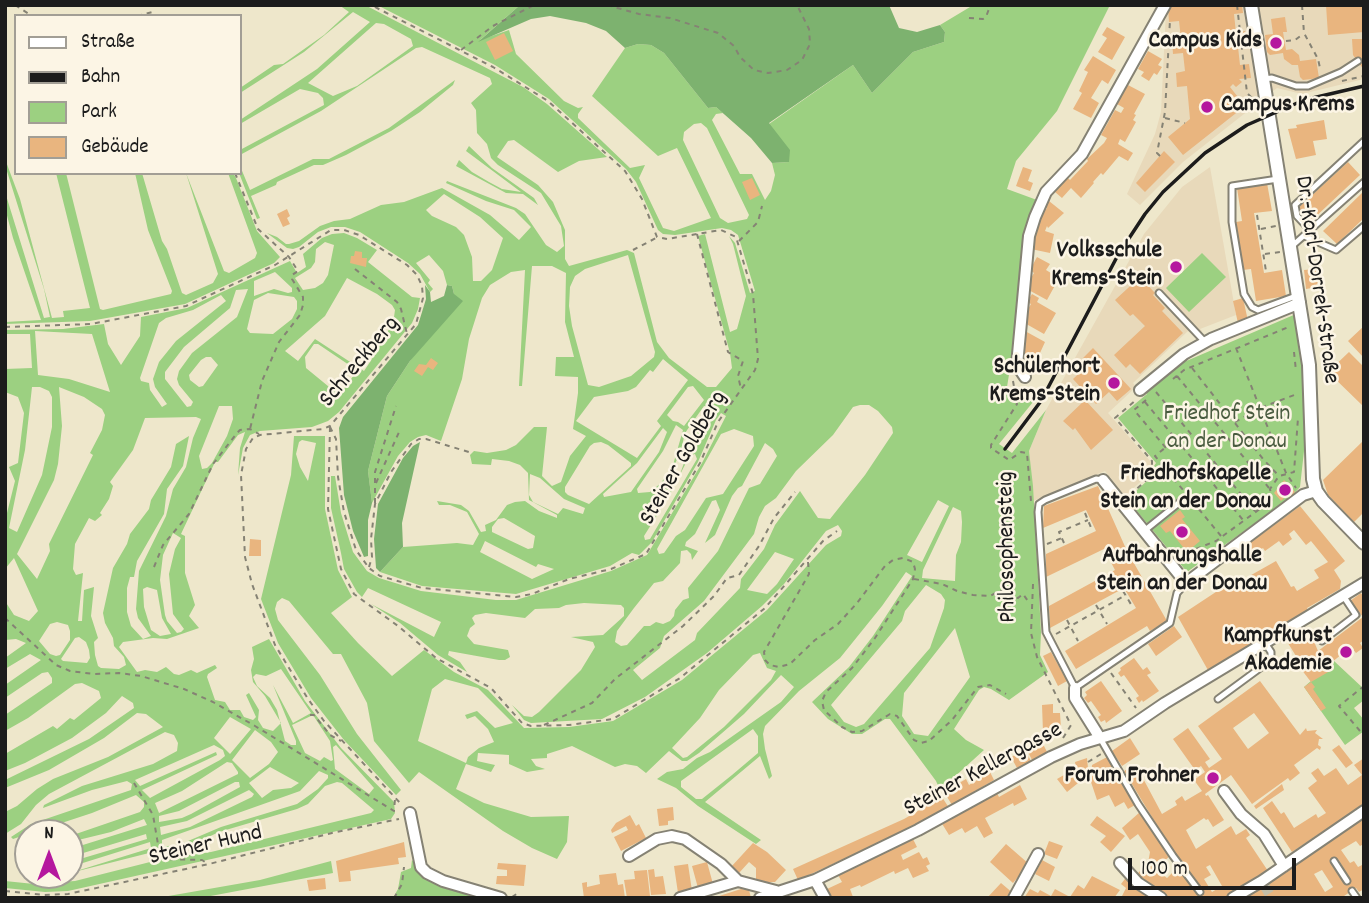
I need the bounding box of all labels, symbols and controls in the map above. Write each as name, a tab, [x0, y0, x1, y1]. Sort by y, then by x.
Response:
legend	[14, 14, 242, 175]
text: Straße	[81, 28, 135, 58]
place label: Campus Kids	[1149, 29, 1262, 57]
marker: Campus Kids	[1268, 35, 1284, 51]
text: Bahn	[81, 63, 120, 93]
place label: Campus Krems	[1221, 93, 1355, 121]
text: Park	[81, 98, 117, 128]
marker: Campus Krems	[1199, 99, 1215, 115]
text: Gebäude	[81, 133, 149, 163]
street label: Dr.-Karl-Dorrek-Straße	[1286, 174, 1344, 386]
place label: Volksschule Krems-Stein	[1051, 239, 1162, 295]
marker: Volksschule Krems-Stein	[1168, 259, 1184, 275]
street label: Schreckberg	[314, 311, 408, 415]
place label: Schülerhort Krems-Stein	[989, 355, 1100, 411]
marker: Schülerhort Krems-Stein	[1106, 375, 1122, 391]
street label: Steiner Goldberg	[635, 387, 735, 531]
park label: Friedhof Stein an der Donau	[1164, 402, 1290, 458]
place label: Friedhofskapelle Stein an der Donau	[1100, 462, 1271, 518]
street label: Philosophensteig	[993, 471, 1025, 623]
marker: Friedhofskapelle Stein an der Donau	[1277, 482, 1293, 498]
marker: Aufbahrungshalle Stein an der Donau	[1174, 524, 1190, 540]
place label: Aufbahrungshalle Stein an der Donau	[1097, 544, 1267, 600]
place label: Kampfkunst Akademie	[1223, 624, 1332, 680]
marker: Kampfkunst Akademie	[1338, 644, 1354, 660]
street label: Steiner Kellergasse	[900, 717, 1068, 825]
place label: Forum Frohner	[1065, 764, 1199, 792]
marker: Forum Frohner	[1205, 770, 1221, 786]
north arrow	[14, 819, 84, 889]
street label: Steiner Hund	[147, 820, 265, 874]
text: N	[44, 821, 54, 848]
scale bar	[1131, 844, 1299, 888]
text: 100 m	[1141, 855, 1188, 885]

